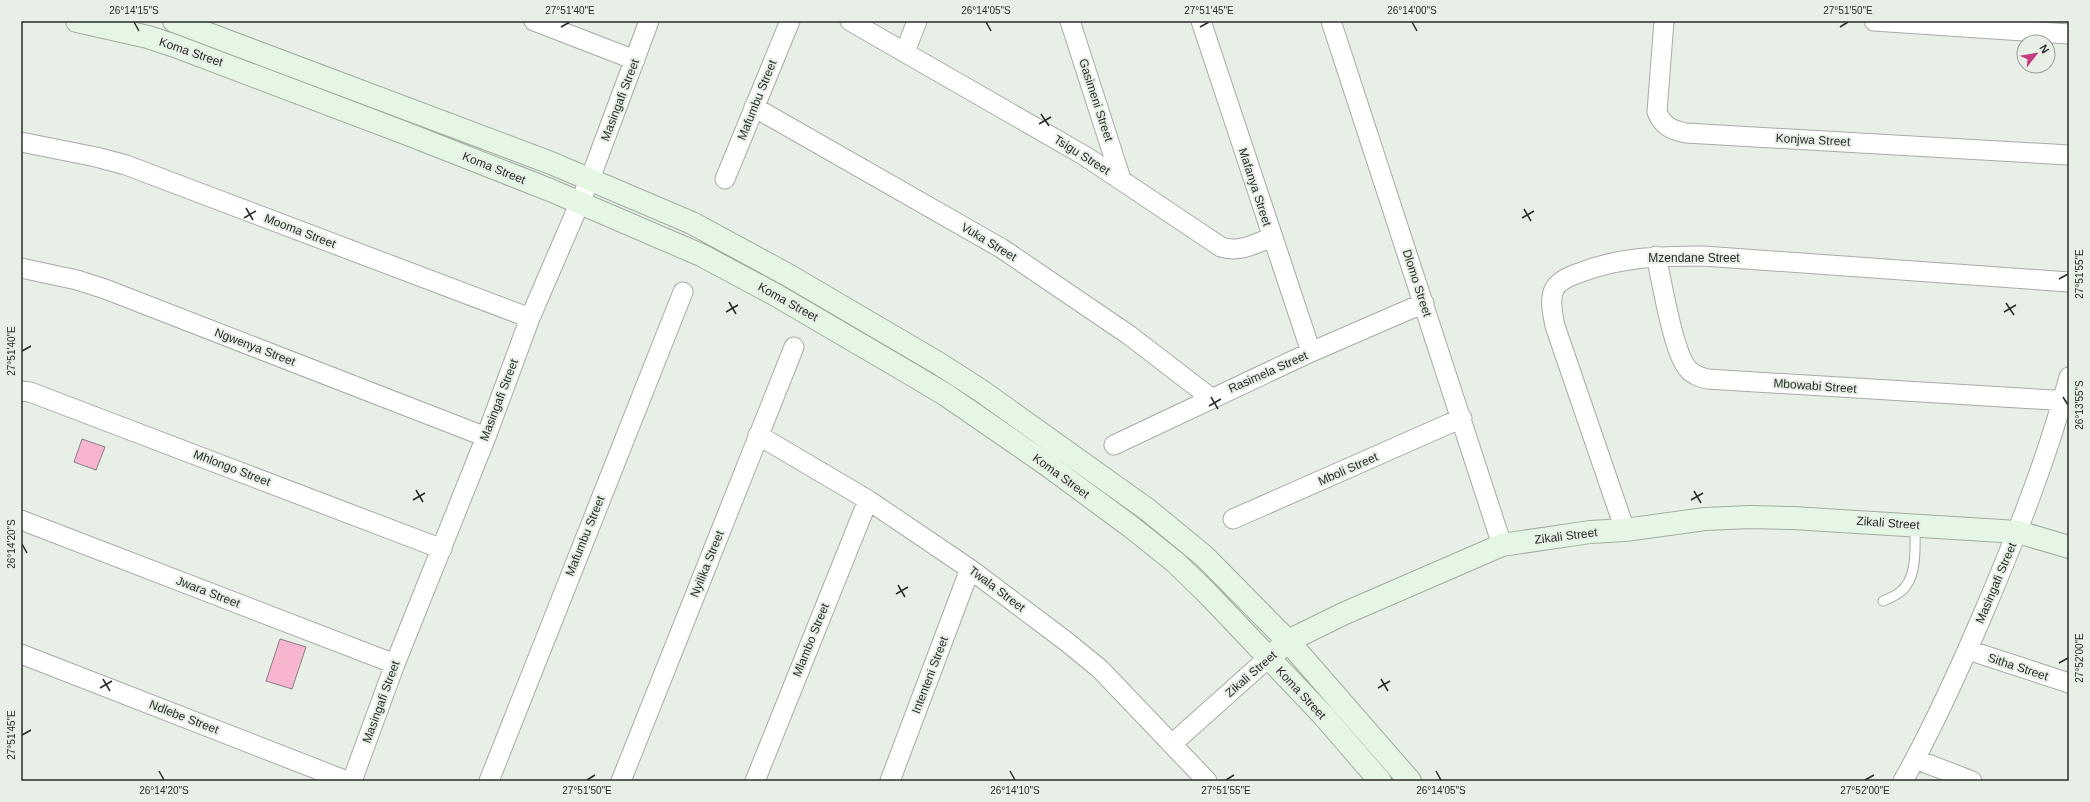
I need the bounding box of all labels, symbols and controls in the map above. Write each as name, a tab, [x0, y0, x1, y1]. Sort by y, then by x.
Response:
text: 26°14'15"S	[109, 5, 159, 16]
text: 27°51'40"E	[545, 5, 595, 16]
text: 26°14'05"S	[961, 5, 1011, 16]
text: 27°51'45"E	[1184, 5, 1234, 16]
text: 26°14'00"S	[1387, 5, 1437, 16]
text: 27°51'50"E	[1823, 5, 1873, 16]
north arrow	[2016, 34, 2056, 74]
street label: Koma Street	[157, 35, 225, 70]
text: N	[2037, 42, 2052, 55]
street label: Masingafi Street	[598, 56, 642, 143]
street label: Mafumbu Street	[735, 57, 780, 142]
street label: Gasimeni Street	[1076, 57, 1116, 144]
street label: Konjwa Street	[1775, 131, 1851, 149]
street label: Tsigu Street	[1051, 132, 1113, 178]
street label: Mafanya Street	[1236, 146, 1274, 228]
street label: Koma Street	[460, 149, 528, 187]
street label: Mooma Street	[262, 211, 338, 251]
street label: Vuka Street	[959, 220, 1020, 264]
street label: Dlomo Street	[1400, 248, 1435, 319]
text: 27°51'55"E	[2074, 249, 2085, 299]
street label: Mzendane Street	[1648, 251, 1740, 265]
street label: Koma Street	[755, 280, 821, 325]
street label: Ngwenya Street	[213, 325, 298, 369]
text: 27°51'40"E	[6, 326, 17, 376]
street label: Rasimela Street	[1226, 348, 1310, 396]
street label: Masingafi Street	[477, 356, 521, 443]
street label: Mbowabi Street	[1773, 376, 1858, 396]
text: 26°13'55"S	[2074, 380, 2085, 430]
street label: Mhlongo Street	[191, 447, 273, 489]
street label: Mboli Street	[1316, 449, 1381, 488]
street label: Koma Street	[1030, 451, 1093, 502]
street label: Mafumbu Street	[563, 493, 608, 578]
street label: Zikali Street	[1856, 514, 1921, 532]
text: 26°14'20"S	[6, 519, 17, 569]
street label: Zikali Street	[1534, 525, 1599, 547]
street label: Nyilika Street	[687, 528, 727, 599]
street label: Masingafi Street	[1973, 540, 2020, 626]
street label: Twala Street	[966, 563, 1028, 615]
street label: Jwara Street	[174, 573, 243, 611]
street label: Mlambo Street	[790, 601, 832, 679]
text: 27°52'00"E	[2074, 633, 2085, 683]
street label: Intenteni Street	[909, 634, 951, 716]
street label: Zikali Street	[1222, 648, 1280, 700]
street label: Sitha Street	[1986, 651, 2051, 684]
street label: Masingafi Street	[360, 658, 403, 745]
street label: Koma Street	[1273, 664, 1329, 723]
street label: Ndlebe Street	[147, 697, 221, 737]
text: 27°51'45"E	[6, 710, 17, 760]
text: 26°14'20"S	[139, 785, 189, 796]
text: 27°51'50"E	[562, 785, 612, 796]
text: 26°14'10"S	[990, 785, 1040, 796]
text: 27°51'55"E	[1201, 785, 1251, 796]
text: 26°14'05"S	[1416, 785, 1466, 796]
text: 27°52'00"E	[1840, 785, 1890, 796]

